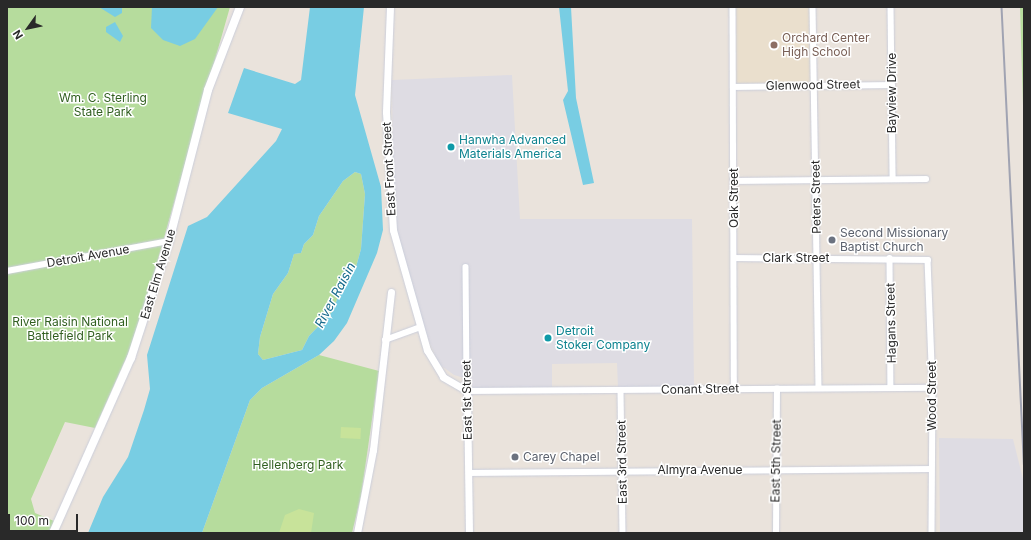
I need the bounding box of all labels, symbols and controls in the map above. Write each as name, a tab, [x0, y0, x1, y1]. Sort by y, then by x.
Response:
north arrow	[8, 8, 48, 48]
text: N	[10, 27, 26, 42]
place label: Orchard Center High School	[782, 31, 869, 59]
marker: Orchard Center High School	[769, 40, 779, 50]
street label: Bayview Drive	[885, 53, 899, 133]
street label: Glenwood Street	[766, 77, 860, 93]
park label: Wm. C. Sterling State Park	[59, 91, 147, 119]
street label: East Front Street	[379, 122, 399, 216]
place label: Hanwha Advanced Materials America	[459, 133, 566, 161]
marker: Hanwha Advanced Materials America	[446, 142, 456, 152]
street label: Peters Street	[808, 160, 824, 234]
street label: Oak Street	[727, 168, 741, 228]
place label: Second Missionary Baptist Church	[840, 226, 948, 254]
street label: East Elm Avenue	[137, 227, 179, 321]
marker: Second Missionary Baptist Church	[827, 235, 837, 245]
street label: Detroit Avenue	[46, 242, 130, 270]
street label: Clark Street	[763, 251, 829, 265]
water label: River Raisin	[311, 260, 359, 330]
street label: Hagans Street	[883, 283, 899, 363]
park label: River Raisin National Battlefield Park	[12, 315, 128, 343]
place label: Detroit Stoker Company	[556, 324, 650, 352]
marker: Detroit Stoker Company	[543, 333, 553, 343]
street label: East 1st Street	[459, 360, 475, 440]
street label: Wood Street	[925, 361, 939, 431]
street label: Conant Street	[661, 381, 739, 397]
street label: East 5th Street	[768, 419, 784, 503]
street label: East 3rd Street	[614, 420, 630, 504]
place label: Carey Chapel	[523, 450, 600, 464]
marker: Carey Chapel	[510, 452, 520, 462]
park label: Hellenberg Park	[253, 458, 343, 472]
street label: Almyra Avenue	[657, 463, 743, 477]
scale bar	[10, 506, 80, 532]
text: 100 m	[15, 513, 49, 528]

